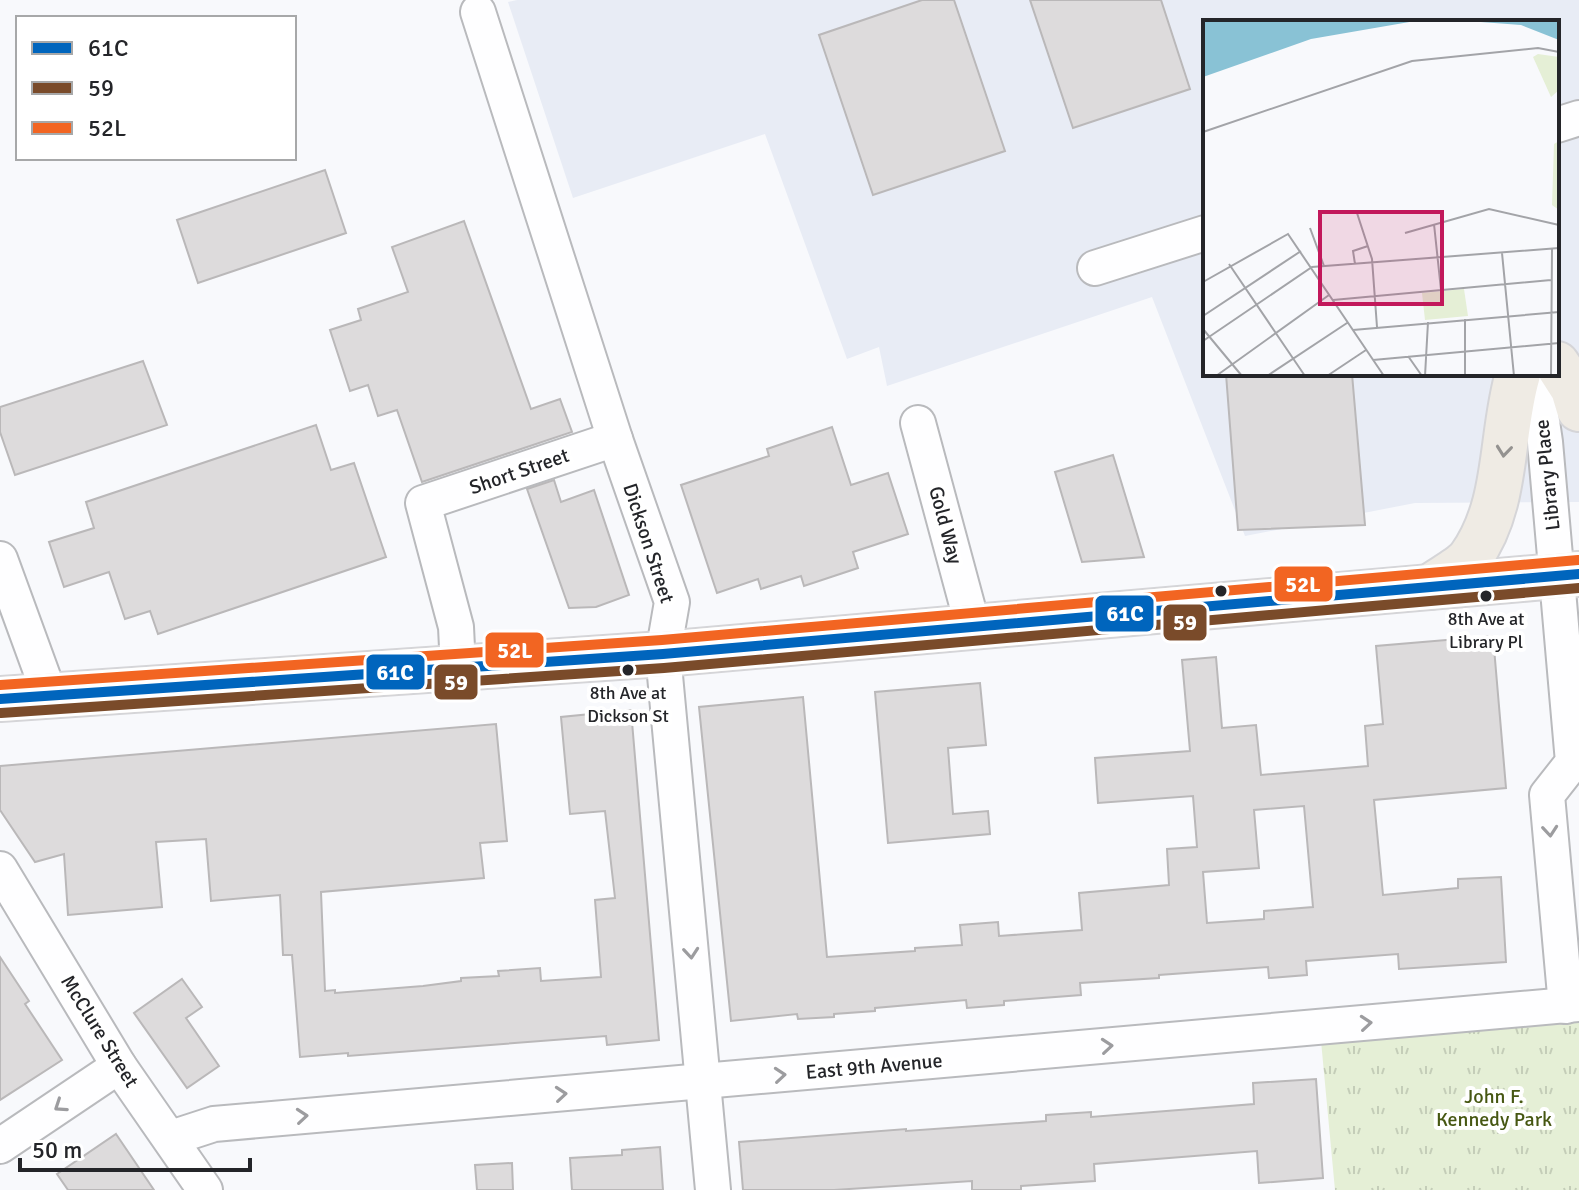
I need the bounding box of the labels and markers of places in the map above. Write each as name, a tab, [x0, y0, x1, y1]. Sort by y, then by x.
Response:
unlabelled marker	[1213, 583, 1229, 599]
marker: 8th Ave at Library Pl	[1478, 588, 1494, 604]
place label: 8th Ave at Library Pl	[1448, 608, 1524, 653]
marker: 8th Ave at Dickson St	[620, 662, 636, 678]
place label: 8th Ave at Dickson St	[587, 682, 669, 727]

